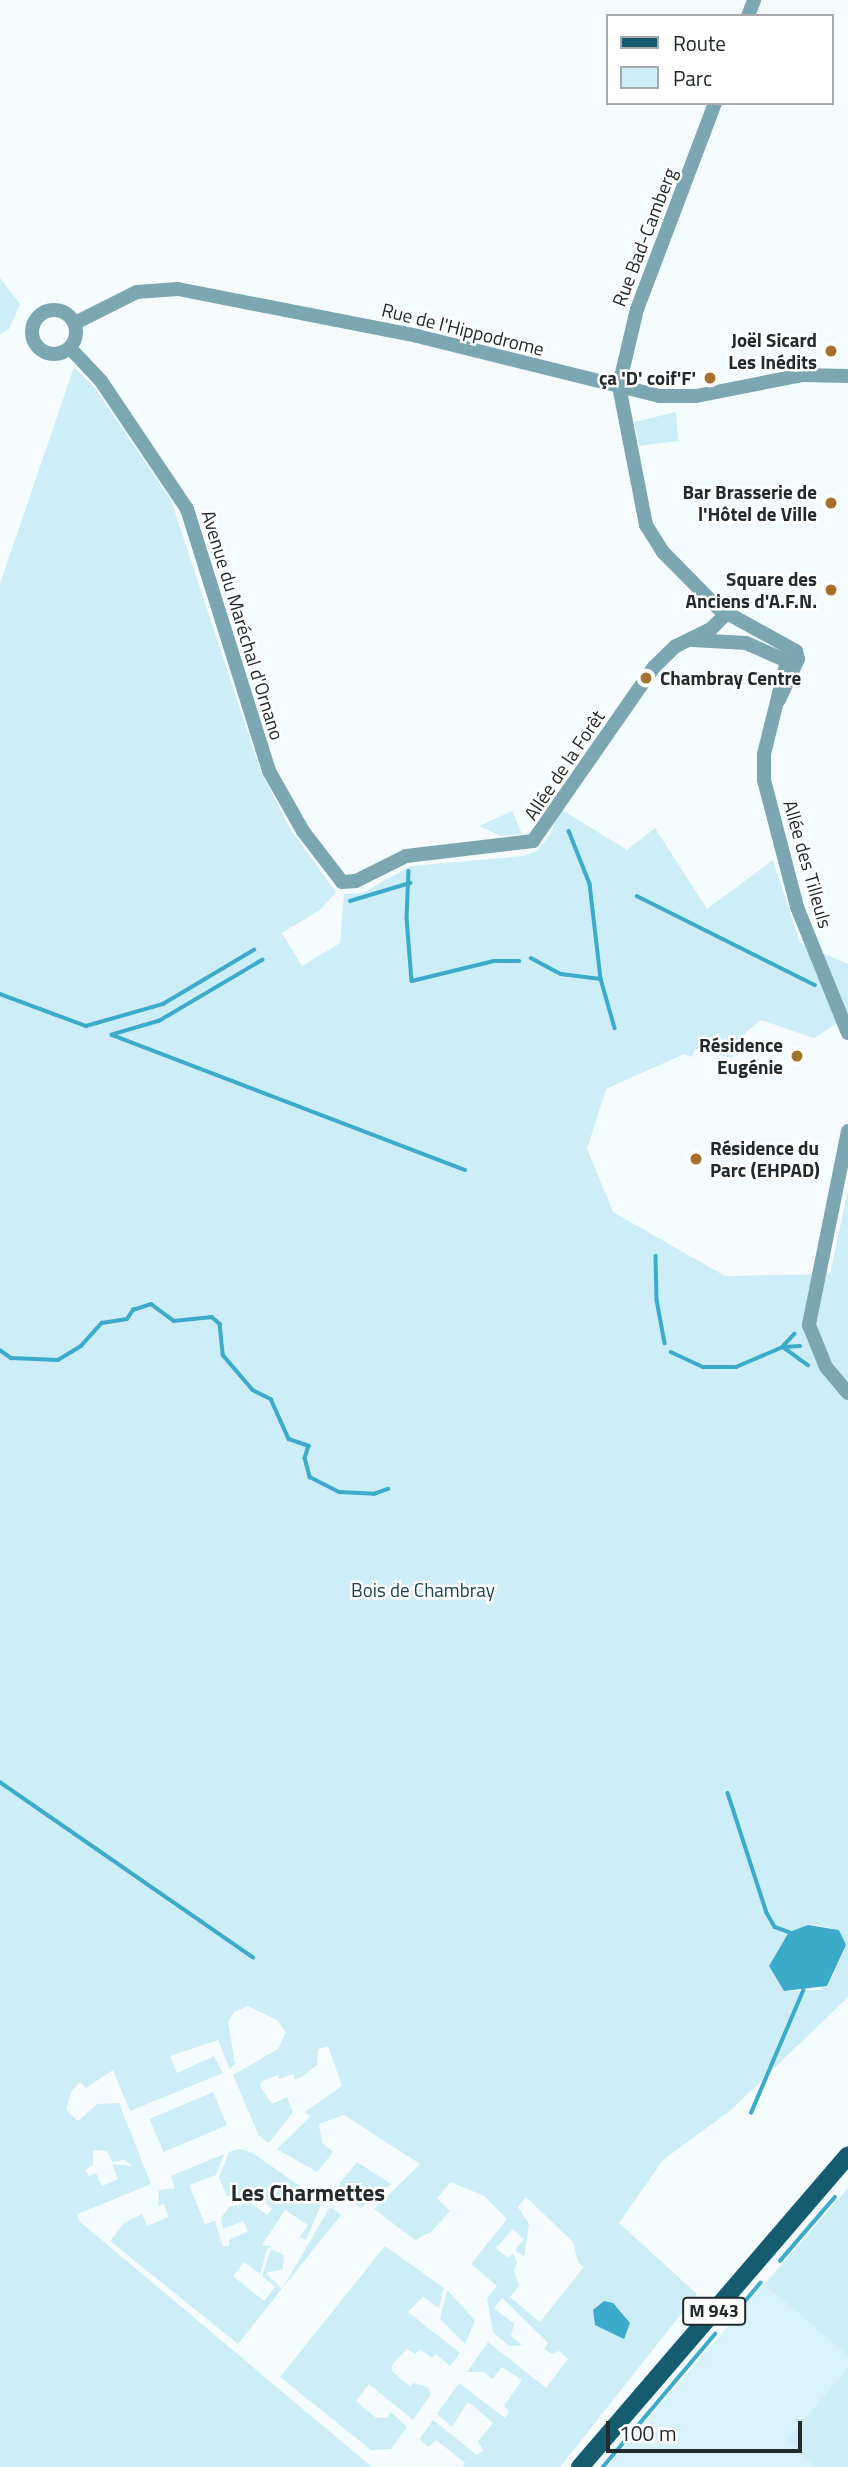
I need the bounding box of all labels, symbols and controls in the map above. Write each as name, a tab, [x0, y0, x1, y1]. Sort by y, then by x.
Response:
legend	[606, 14, 834, 105]
text: Route	[673, 27, 726, 59]
text: Parc	[673, 62, 712, 94]
street label: Rue Bad-Camberg	[607, 164, 681, 310]
street label: Rue de l'Hippodrome	[379, 298, 547, 360]
place label: Joël Sicard Les Inédits	[728, 329, 817, 373]
marker: Joël Sicard Les Inédits	[823, 343, 839, 359]
place label: ça 'D' coif'F'	[599, 367, 696, 389]
marker: ça 'D' coif'F'	[702, 370, 718, 386]
place label: Bar Brasserie de l'Hôtel de Ville	[683, 481, 817, 525]
marker: Bar Brasserie de l'Hôtel de Ville	[823, 495, 839, 511]
street label: Avenue du Maréchal d'Ornano	[197, 507, 289, 743]
place label: Square des Anciens d'A.F.N.	[686, 568, 817, 612]
marker: Square des Anciens d'A.F.N.	[823, 582, 839, 598]
place label: Chambray Centre	[660, 667, 801, 689]
marker: Chambray Centre	[638, 670, 654, 686]
street label: Allée de la Forêt	[519, 706, 609, 824]
street label: Allée des Tilleuls	[779, 797, 837, 931]
place label: Résidence Eugénie	[699, 1034, 783, 1078]
marker: Résidence Eugénie	[789, 1048, 805, 1064]
place label: Résidence du Parc (EHPAD)	[710, 1137, 820, 1181]
marker: Résidence du Parc (EHPAD)	[688, 1151, 704, 1167]
park label: Bois de Chambray	[351, 1579, 495, 1601]
district label: Les Charmettes	[231, 2179, 385, 2207]
road number: M 943	[681, 2297, 747, 2326]
scale bar	[610, 2408, 806, 2452]
text: 100 m	[619, 2417, 676, 2449]

